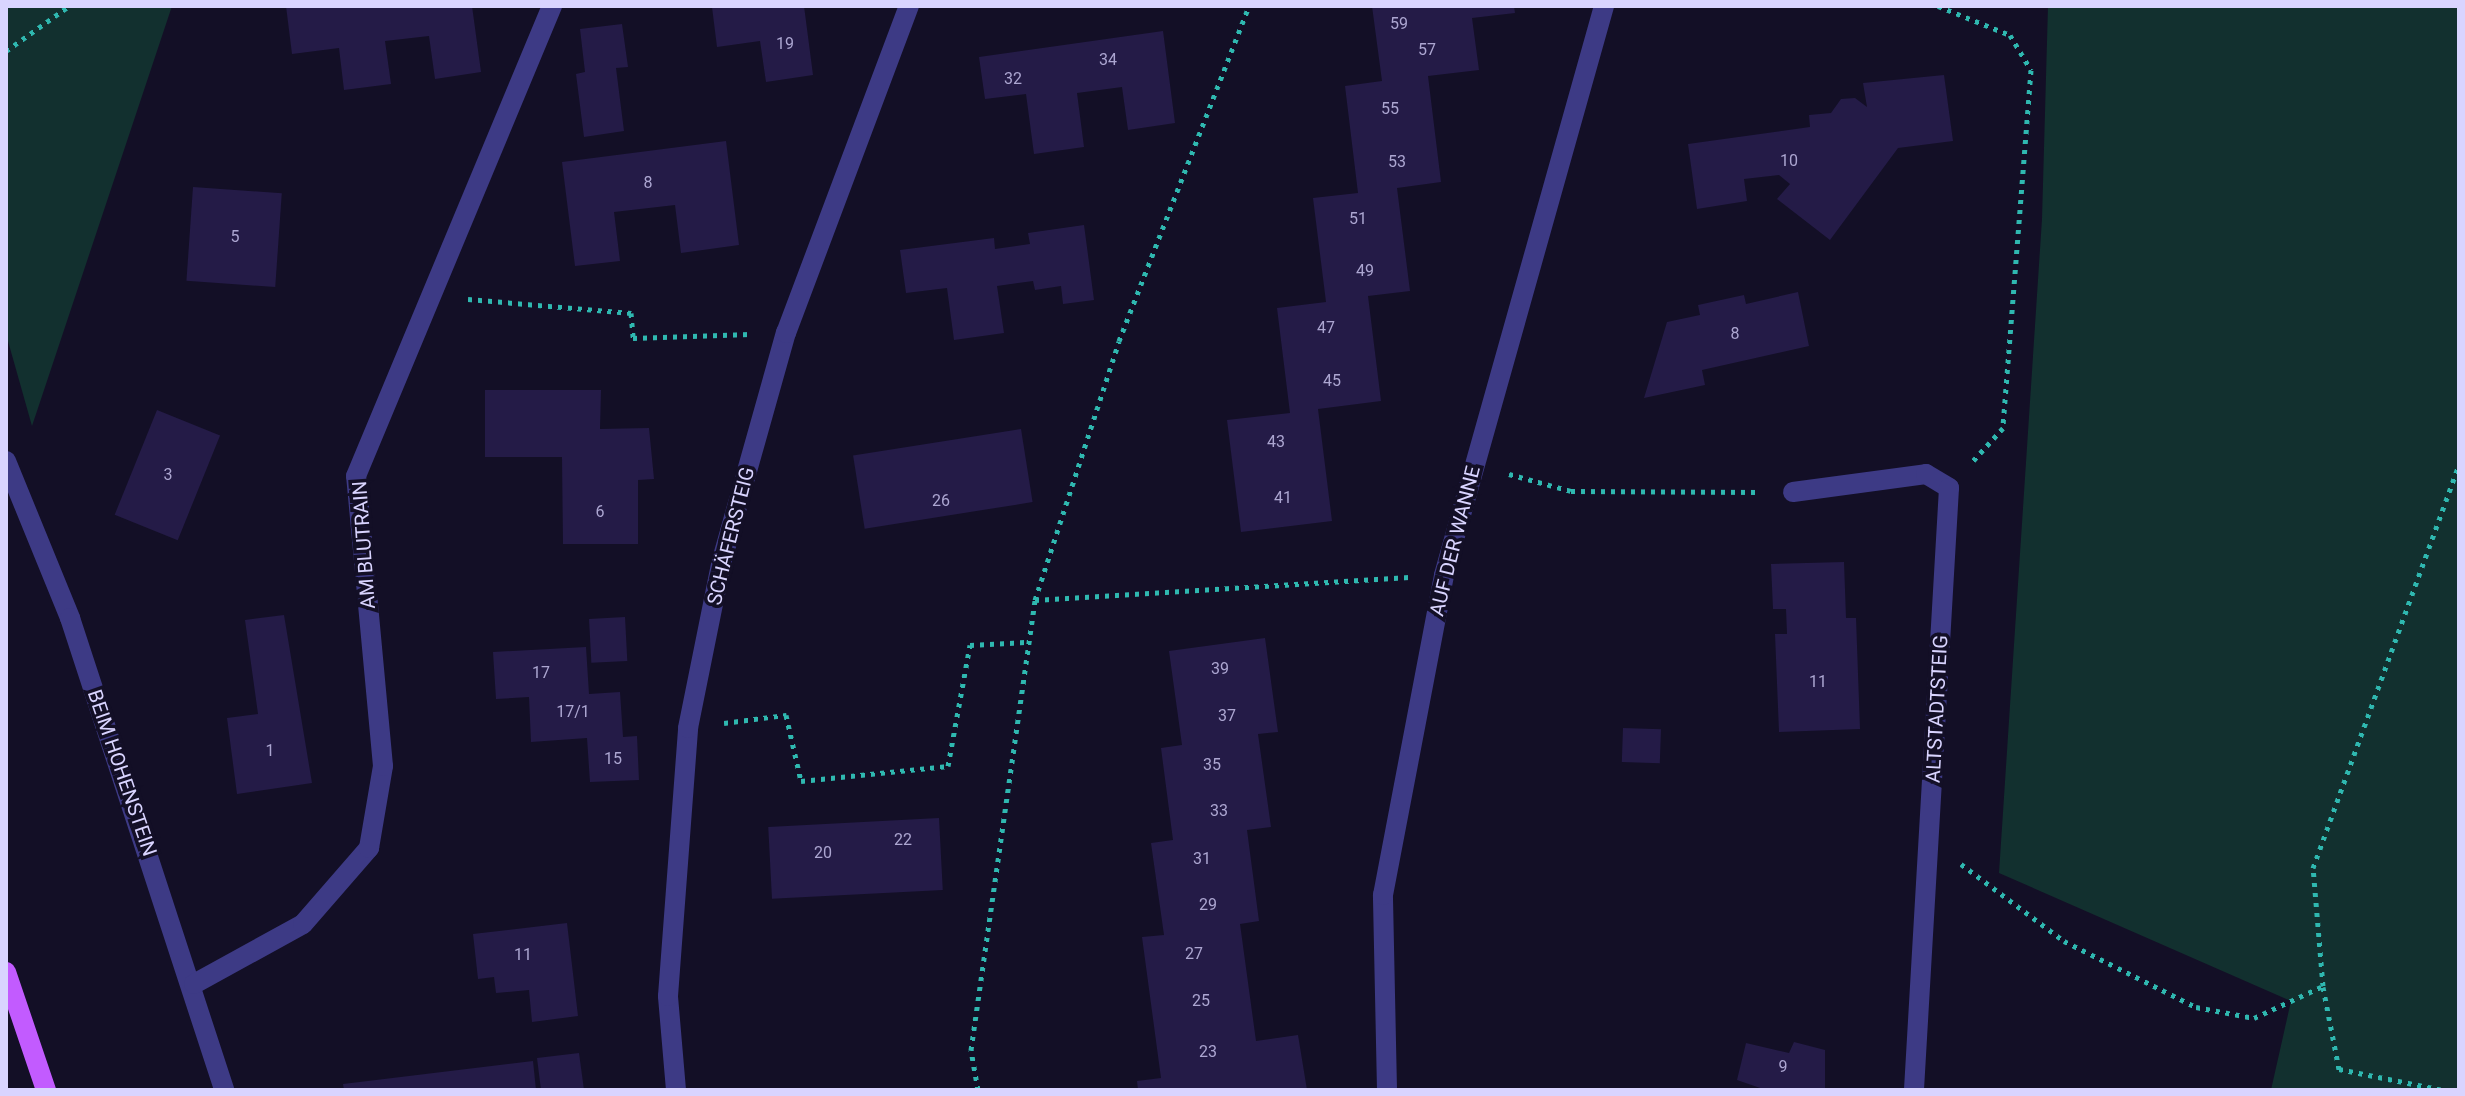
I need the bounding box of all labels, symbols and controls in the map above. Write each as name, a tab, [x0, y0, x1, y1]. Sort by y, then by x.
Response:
house number: 59	[1390, 14, 1408, 34]
house number: 19	[776, 34, 794, 54]
house number: 57	[1418, 40, 1436, 60]
house number: 34	[1099, 50, 1117, 70]
house number: 32	[1004, 69, 1022, 89]
house number: 55	[1381, 99, 1399, 119]
house number: 10	[1780, 151, 1798, 171]
house number: 53	[1388, 152, 1406, 172]
house number: 8	[644, 173, 652, 193]
house number: 51	[1349, 209, 1367, 229]
house number: 5	[231, 227, 239, 247]
house number: 49	[1356, 261, 1374, 281]
house number: 47	[1317, 318, 1335, 338]
house number: 8	[1731, 324, 1739, 344]
house number: 45	[1323, 371, 1341, 391]
house number: 43	[1267, 432, 1285, 452]
street label: AUF DER WANNE	[1425, 463, 1485, 619]
house number: 3	[164, 465, 172, 485]
street label: SCHÄFERSTEIG	[702, 465, 760, 607]
street label: AM BLUTRAIN	[348, 480, 380, 610]
house number: 41	[1274, 488, 1292, 508]
house number: 26	[932, 491, 950, 511]
house number: 6	[596, 502, 604, 522]
street label: ALTSTADTSTEIG	[1921, 635, 1953, 783]
house number: 39	[1211, 659, 1229, 679]
house number: 17	[532, 663, 550, 683]
house number: 11	[1809, 672, 1827, 692]
street label: BEIM HOHENSTEIN	[82, 687, 162, 859]
house number: 17/1	[556, 702, 590, 722]
house number: 37	[1218, 706, 1236, 726]
house number: 1	[266, 741, 274, 761]
house number: 15	[604, 749, 622, 769]
house number: 35	[1203, 755, 1221, 775]
house number: 33	[1210, 801, 1228, 821]
house number: 22	[894, 830, 912, 850]
house number: 20	[814, 843, 832, 863]
house number: 31	[1193, 849, 1211, 869]
house number: 29	[1199, 895, 1217, 915]
house number: 27	[1185, 944, 1203, 964]
house number: 11	[514, 945, 532, 965]
house number: 25	[1192, 991, 1210, 1011]
house number: 23	[1199, 1042, 1217, 1062]
house number: 9	[1779, 1057, 1787, 1077]

